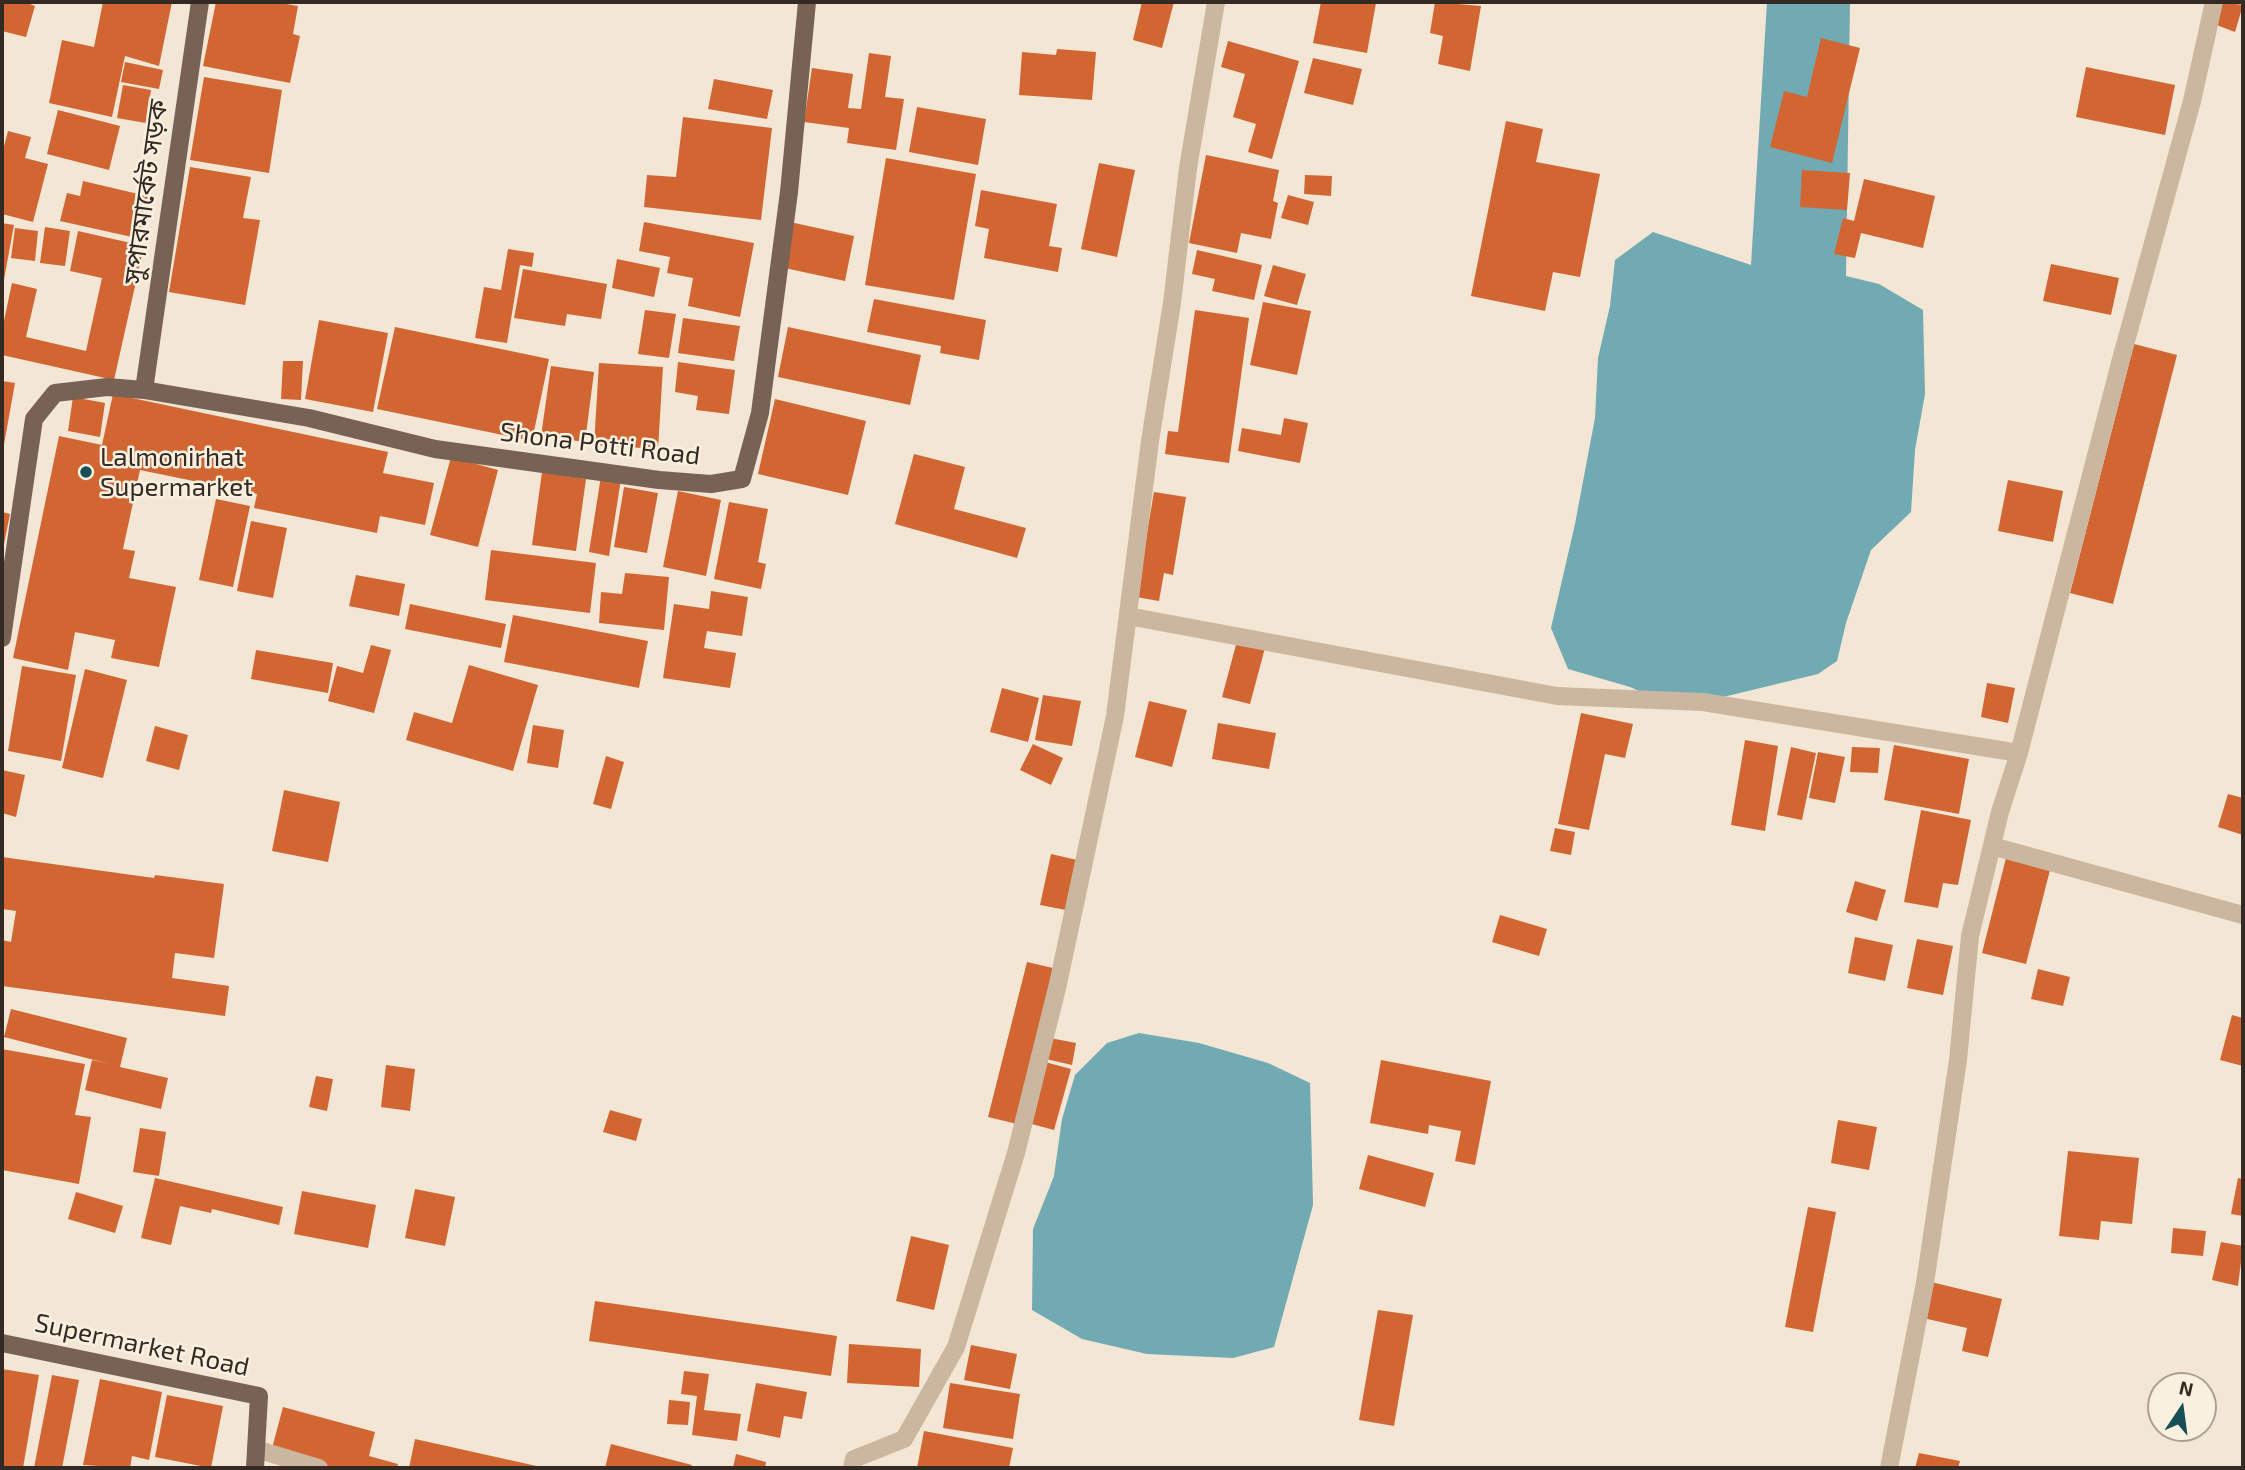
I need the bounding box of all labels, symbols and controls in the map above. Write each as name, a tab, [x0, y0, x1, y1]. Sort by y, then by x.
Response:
street label: সুপারমার্কেট সড়ক	[118, 98, 174, 286]
street label: Shona Potti Road	[498, 416, 702, 472]
place label: Lalmonirhat Supermarket	[100, 441, 253, 503]
marker: Lalmonirhat Supermarket	[78, 464, 94, 480]
street label: Supermarket Road	[32, 1307, 252, 1383]
north arrow	[2147, 1372, 2217, 1442]
text: N	[2177, 1375, 2196, 1401]

